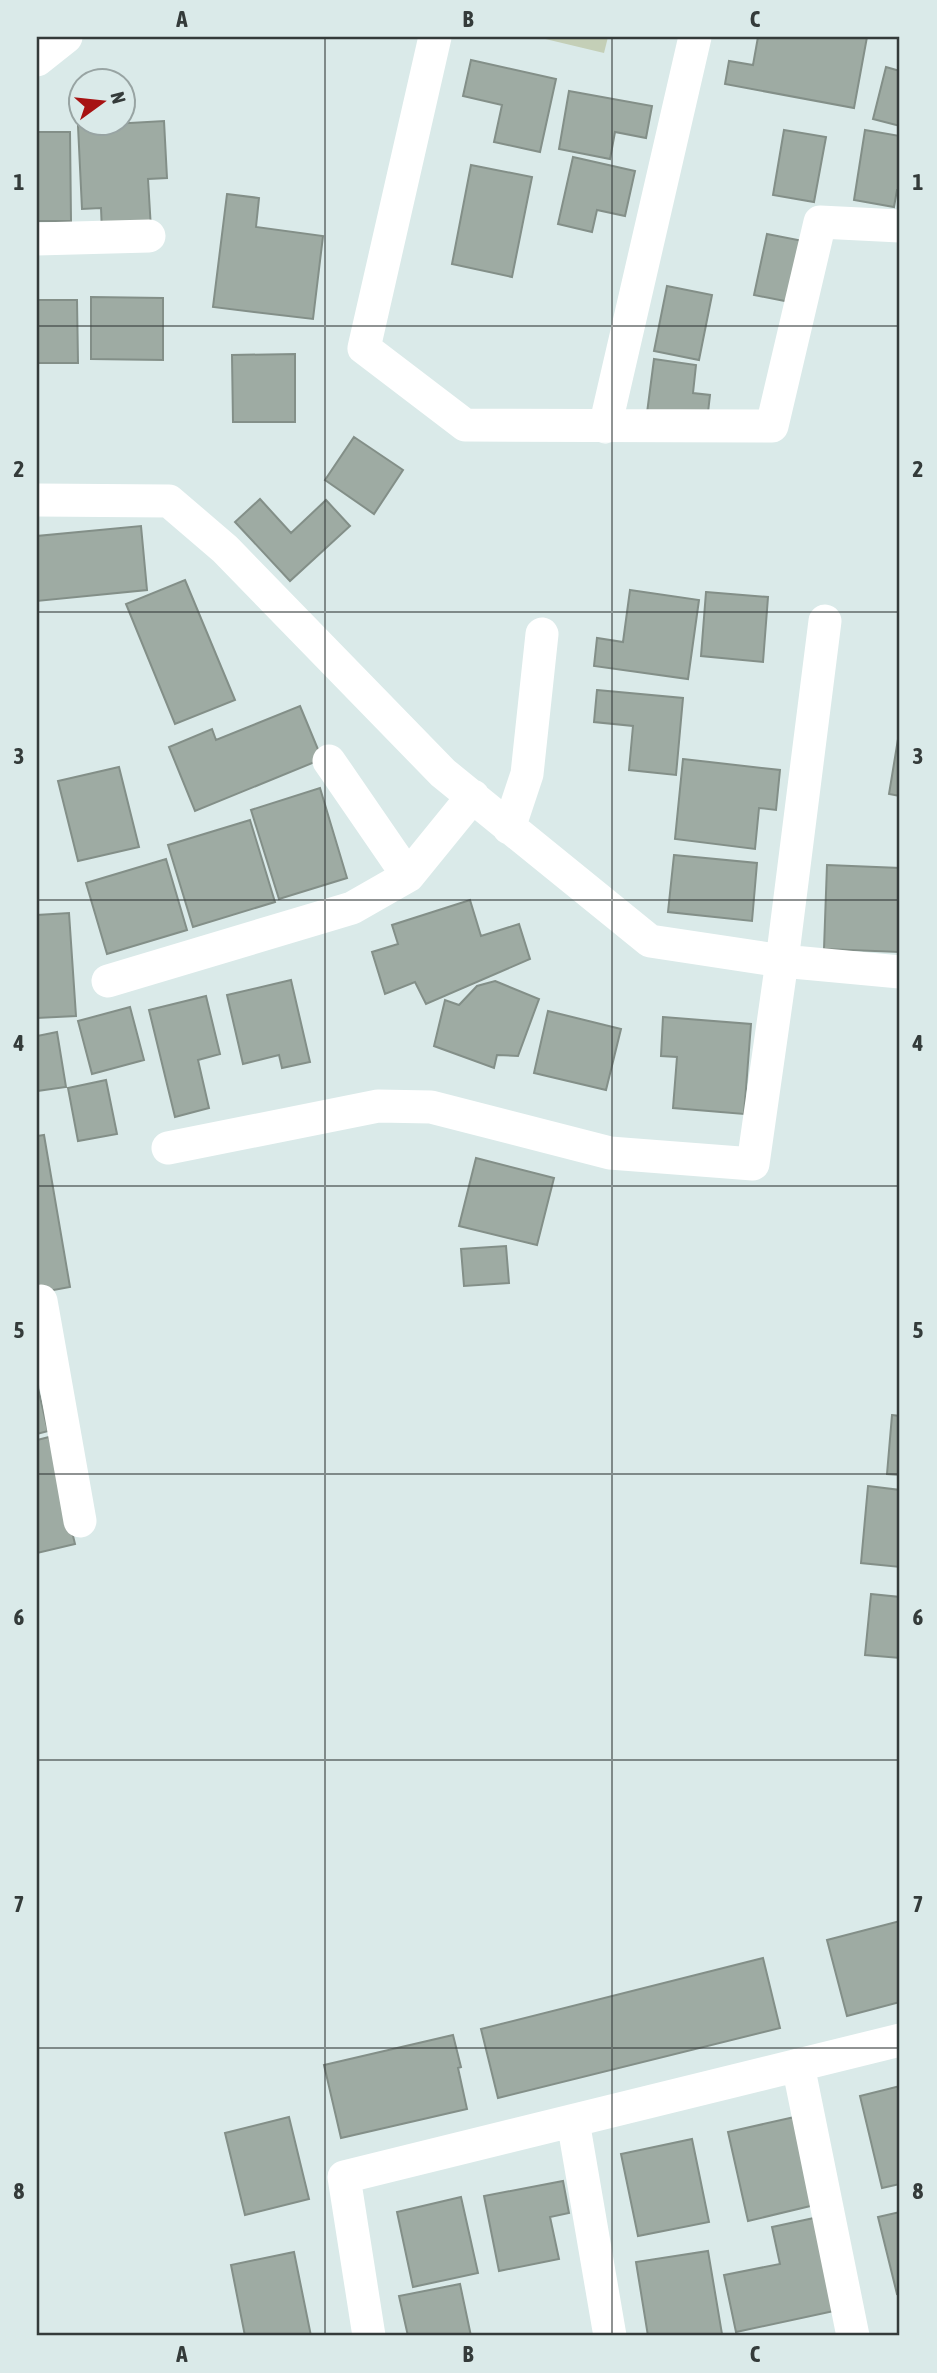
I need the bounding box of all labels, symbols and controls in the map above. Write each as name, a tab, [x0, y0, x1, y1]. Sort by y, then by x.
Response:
text: A	[175, 6, 188, 32]
text: B	[463, 6, 474, 32]
text: C	[750, 6, 761, 32]
north arrow	[66, 66, 136, 136]
text: N	[106, 89, 130, 106]
text: 1	[14, 169, 25, 195]
text: 1	[913, 169, 924, 195]
text: 2	[14, 456, 24, 482]
text: 2	[913, 456, 923, 482]
text: 3	[14, 743, 24, 769]
text: 3	[913, 743, 923, 769]
text: 4	[13, 1030, 25, 1056]
text: 4	[912, 1030, 924, 1056]
text: 5	[14, 1317, 25, 1343]
text: 5	[913, 1317, 924, 1343]
text: 6	[14, 1604, 25, 1630]
text: 6	[913, 1604, 924, 1630]
text: 7	[14, 1891, 24, 1917]
text: 7	[913, 1891, 923, 1917]
text: 8	[14, 2178, 25, 2204]
text: 8	[913, 2178, 924, 2204]
text: A	[175, 2341, 188, 2367]
text: B	[463, 2341, 474, 2367]
text: C	[750, 2341, 761, 2367]

